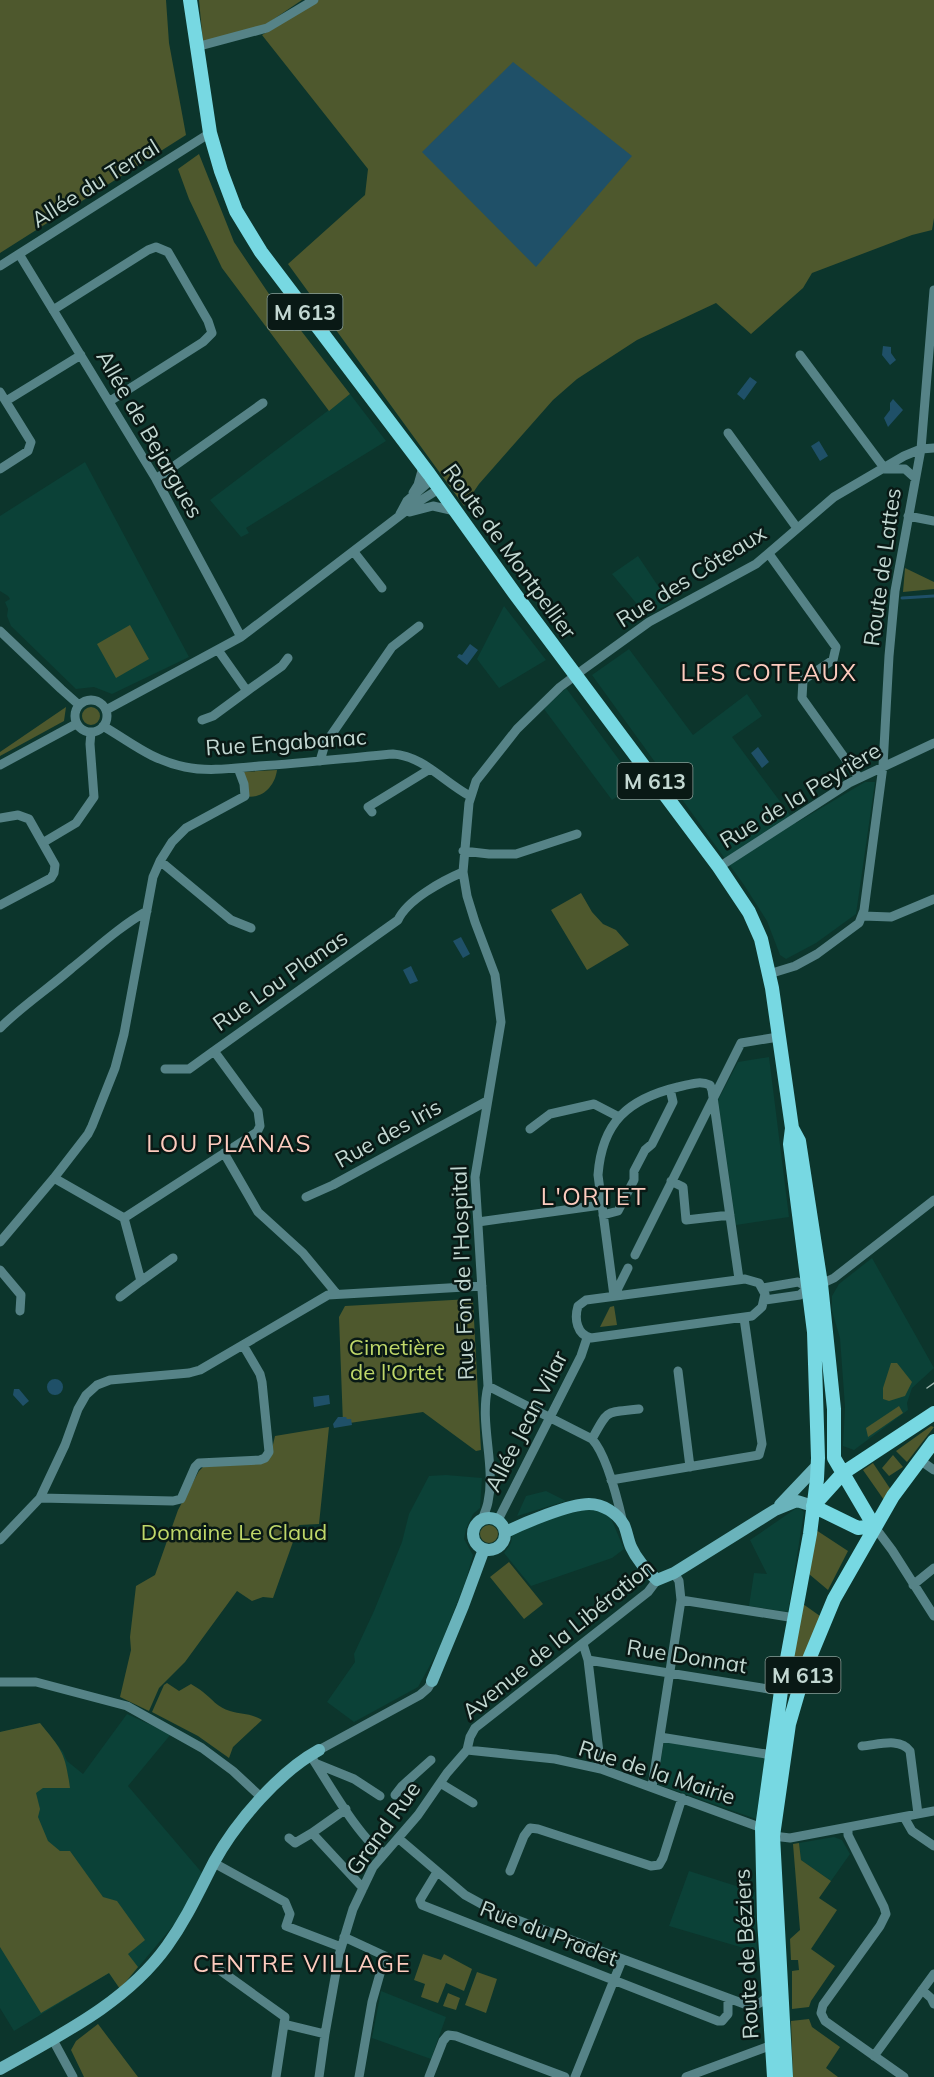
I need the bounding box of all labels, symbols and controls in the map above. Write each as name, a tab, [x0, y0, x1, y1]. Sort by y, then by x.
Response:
street label: Allée du Terral	[26, 132, 164, 234]
road number: M 613	[268, 294, 342, 330]
street label: Allée de Bejargues	[91, 345, 209, 523]
street label: Route de Montpellier	[437, 458, 583, 644]
street label: Route de Lattes	[857, 486, 907, 648]
street label: Rue des Côteaux	[611, 519, 771, 633]
district label: LES COTEAUX	[681, 657, 857, 687]
street label: Rue Engabanac	[205, 722, 368, 762]
street label: Rue de la Peyrière	[714, 736, 886, 854]
road number: M 613	[618, 763, 692, 799]
street label: Rue Lou Planas	[207, 923, 353, 1037]
street label: Rue des Iris	[330, 1092, 446, 1174]
district label: LOU PLANAS	[146, 1128, 312, 1158]
street label: Rue Fon de l'Hospital	[444, 1165, 480, 1381]
district label: L'ORTET	[541, 1181, 647, 1211]
park label: Cimetière de l'Ortet	[349, 1333, 445, 1386]
street label: Allée Jean Vilar	[478, 1346, 574, 1496]
park label: Domaine Le Claud	[141, 1518, 327, 1546]
street label: Avenue de la Libération	[456, 1553, 660, 1725]
street label: Rue Donnat	[625, 1633, 749, 1679]
road number: M 613	[766, 1657, 840, 1693]
street label: Rue de la Mairie	[575, 1733, 739, 1811]
street label: Grand Rue	[340, 1776, 426, 1880]
street label: Route de Béziers	[728, 1868, 764, 2040]
street label: Rue du Pradet	[476, 1894, 622, 1972]
district label: CENTRE VILLAGE	[193, 1948, 411, 1978]

